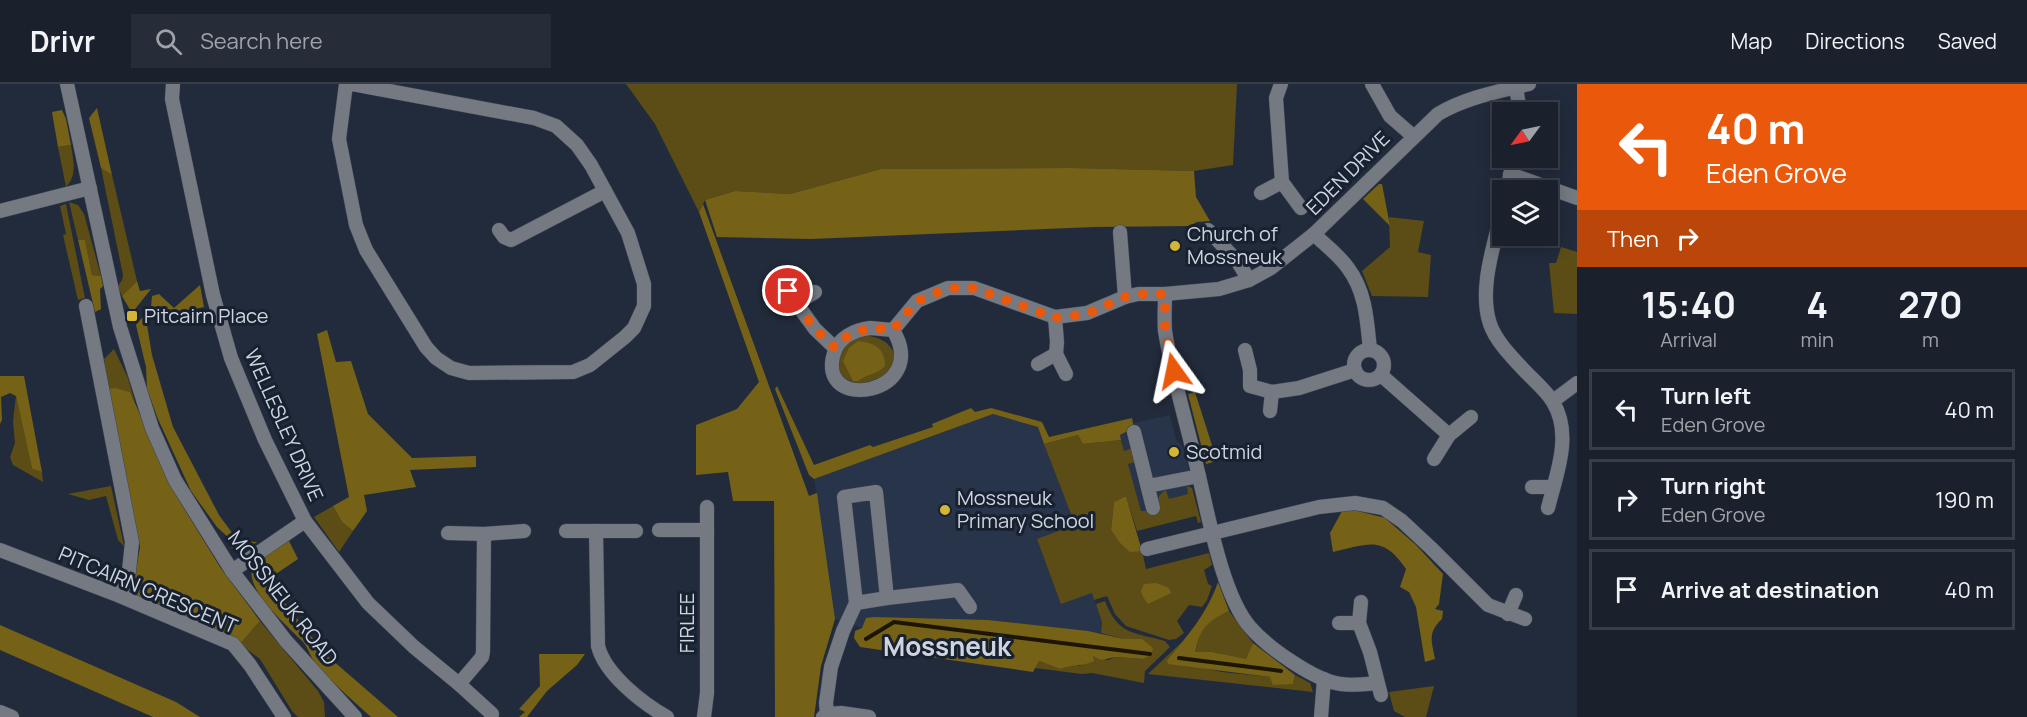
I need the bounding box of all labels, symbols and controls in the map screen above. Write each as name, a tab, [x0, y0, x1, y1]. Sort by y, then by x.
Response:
search box	[131, 14, 551, 68]
text: Drivr	[30, 22, 95, 60]
icon: search	[152, 25, 185, 58]
text: Search here	[200, 26, 323, 56]
text: Map	[1731, 27, 1772, 55]
text: Directions	[1805, 27, 1905, 55]
text: Saved	[1938, 27, 1997, 55]
text: 40 m	[1706, 99, 1805, 157]
north arrow	[1492, 102, 1558, 168]
map controls	[1492, 102, 1558, 246]
icon: left	[1607, 108, 1685, 186]
street label: EDEN DRIVE	[1300, 125, 1395, 220]
text: Eden Grove	[1706, 154, 1847, 191]
button: layers	[1492, 180, 1558, 246]
place label: Church of Mossneuk	[1187, 220, 1283, 270]
icon: right	[1671, 222, 1704, 255]
text: Then	[1607, 224, 1659, 254]
marker: Church of Mossneuk	[1168, 239, 1182, 253]
pin	[762, 265, 813, 316]
icon: arrive	[771, 274, 804, 307]
text: 15:40	[1641, 280, 1736, 329]
text: 4	[1806, 280, 1828, 329]
text: 270	[1898, 280, 1963, 329]
place label: Pitcairn Place	[144, 302, 269, 329]
marker: Pitcairn Place	[125, 309, 139, 323]
text: Arrival	[1660, 326, 1717, 353]
text: min	[1800, 326, 1834, 353]
text: m	[1922, 326, 1939, 353]
position arrow	[1142, 339, 1206, 403]
street label: WELLESLEY DRIVE	[239, 344, 330, 505]
text: Turn left	[1661, 381, 1751, 411]
icon: left	[1610, 393, 1643, 426]
text: 40 m	[1945, 395, 1994, 425]
text: Eden Grove	[1661, 411, 1766, 438]
place label: Scotmid	[1186, 438, 1262, 465]
marker: Scotmid	[1167, 445, 1181, 459]
text: Turn right	[1661, 471, 1766, 501]
icon: right	[1610, 483, 1643, 516]
place label: Mossneuk Primary School	[957, 484, 1094, 534]
text: 190 m	[1935, 485, 1994, 515]
text: Eden Grove	[1661, 501, 1766, 528]
marker: Mossneuk Primary School	[938, 503, 952, 517]
street label: MOSSNEUK ROAD	[222, 525, 344, 670]
street label: PITCAIRN CRESCENT	[55, 540, 242, 639]
icon: arrive	[1610, 573, 1643, 606]
text: Arrive at destination	[1661, 575, 1879, 605]
text: 40 m	[1945, 575, 1994, 605]
street label: FIRLEE	[673, 593, 700, 653]
district label: Mossneuk	[883, 628, 1012, 664]

